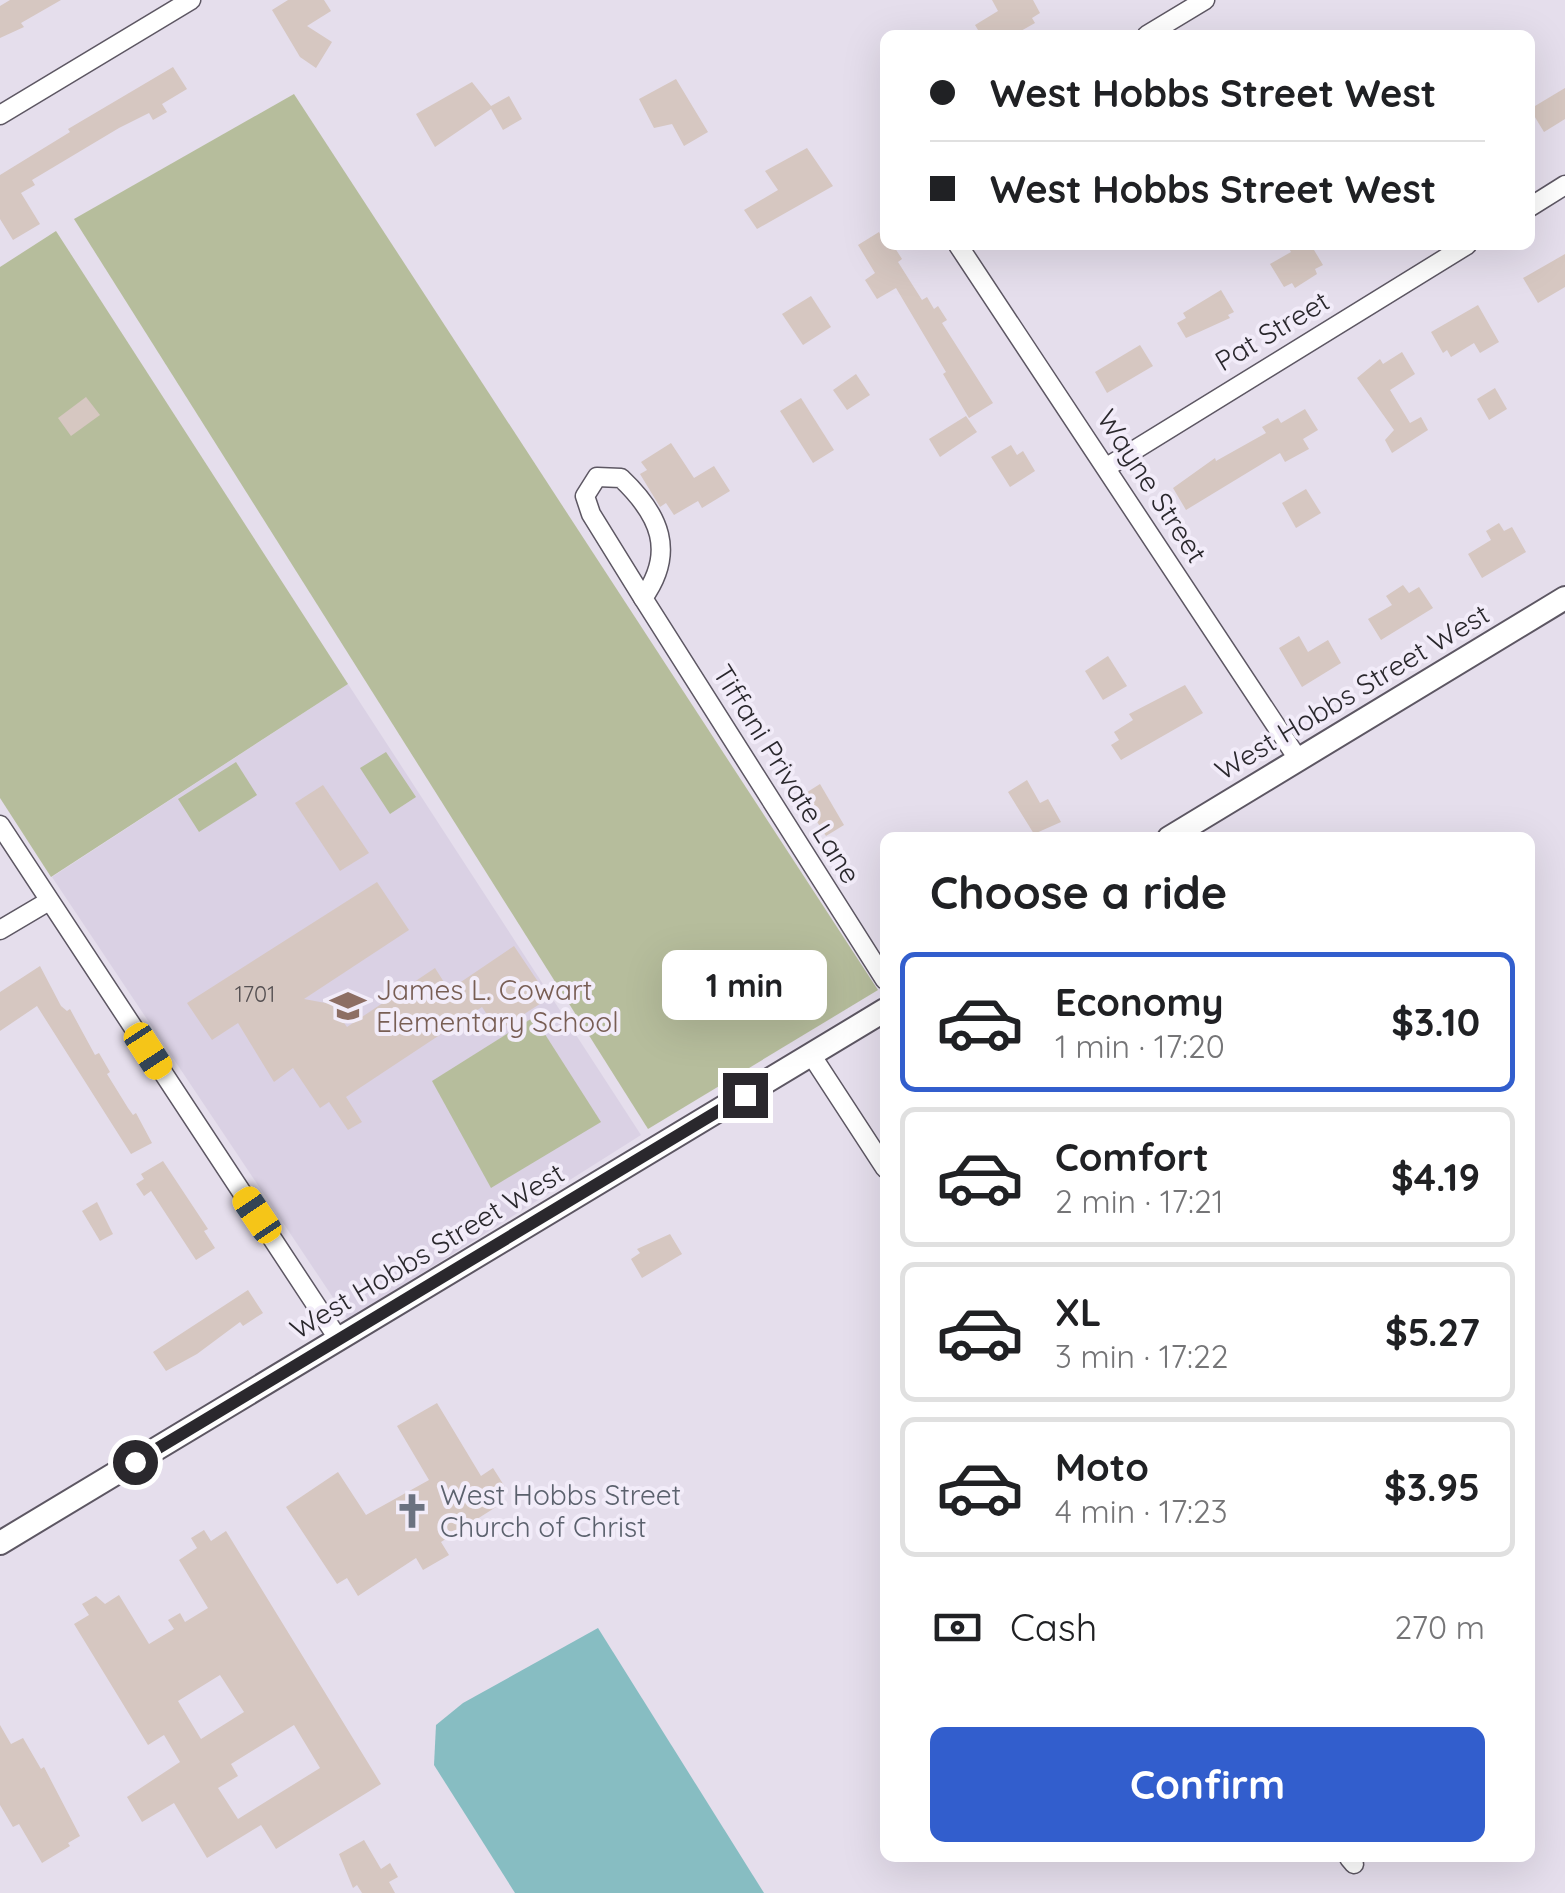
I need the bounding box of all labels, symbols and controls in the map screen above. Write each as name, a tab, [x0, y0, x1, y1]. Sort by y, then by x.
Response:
text: West Hobbs Street West	[990, 69, 1436, 117]
text: West Hobbs Street West	[990, 165, 1436, 213]
street label: Pat Street	[1208, 283, 1335, 378]
street label: Wayne Street	[1090, 402, 1215, 569]
street label: West Hobbs Street West	[1208, 596, 1495, 787]
street label: Tiffani Private Lane	[706, 658, 869, 890]
text: Choose a ride	[930, 864, 1227, 920]
callout: 1 min	[662, 950, 828, 1020]
text: 1 min	[706, 965, 783, 1005]
place label: James L. Cowart Elementary School	[376, 972, 619, 1039]
icon: car	[935, 977, 1025, 1067]
text: Economy	[1055, 978, 1224, 1026]
house number: 1701	[235, 980, 275, 1008]
school or university icon: James L. Cowart Elementary School	[329, 987, 367, 1025]
text: $3.10	[1391, 998, 1480, 1046]
car	[119, 1018, 177, 1084]
text: 1 min · 17:20	[1055, 1026, 1225, 1066]
route end	[723, 1073, 768, 1118]
icon: car	[935, 1132, 1025, 1222]
text: Comfort	[1055, 1133, 1209, 1181]
text: $4.19	[1391, 1153, 1480, 1201]
street label: West Hobbs Street West	[283, 1155, 570, 1346]
text: 2 min · 17:21	[1055, 1181, 1224, 1221]
car	[228, 1182, 286, 1248]
icon: car	[935, 1287, 1025, 1377]
text: XL	[1055, 1288, 1101, 1336]
text: $5.27	[1385, 1308, 1480, 1356]
text: 3 min · 17:22	[1055, 1336, 1228, 1376]
route start	[113, 1440, 158, 1485]
icon: car	[935, 1442, 1025, 1532]
text: Moto	[1055, 1443, 1149, 1491]
text: $3.95	[1384, 1463, 1480, 1511]
place label: West Hobbs Street Church of Christ	[440, 1477, 681, 1544]
text: 4 min · 17:23	[1055, 1491, 1228, 1531]
church icon: West Hobbs Street Church of Christ	[393, 1492, 431, 1530]
icon: cash	[930, 1600, 985, 1655]
text: Cash	[1010, 1603, 1097, 1651]
text: 270 m	[1394, 1607, 1485, 1647]
button: Confirm	[930, 1727, 1485, 1842]

